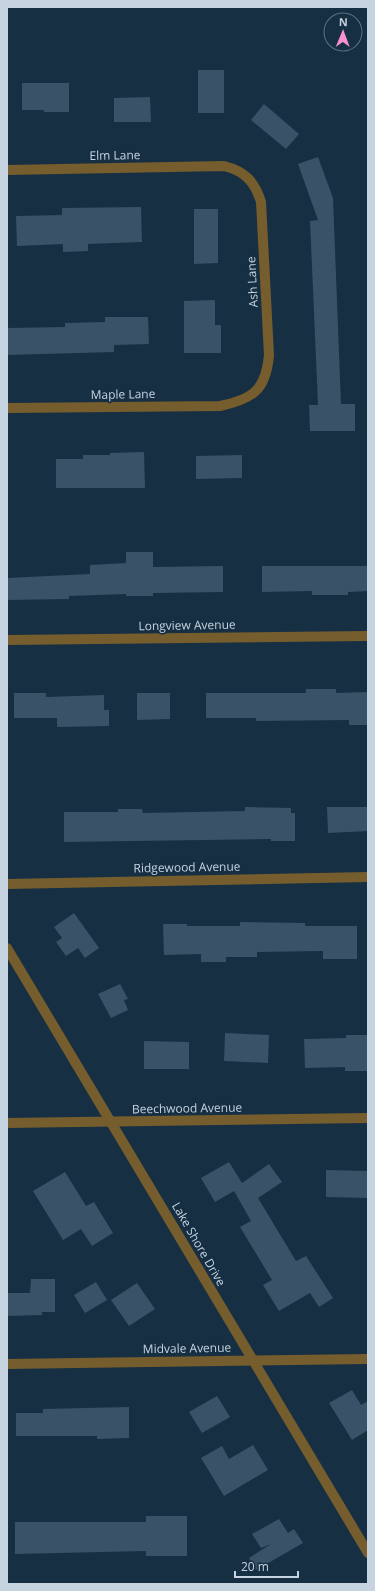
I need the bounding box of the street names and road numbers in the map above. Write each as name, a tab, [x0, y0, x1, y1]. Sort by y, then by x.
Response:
street label: Elm Lane	[89, 146, 141, 164]
street label: Ash Lane	[242, 256, 262, 308]
street label: Maple Lane	[90, 385, 156, 403]
street label: Longview Avenue	[138, 616, 236, 634]
street label: Ridgewood Avenue	[133, 858, 241, 876]
street label: Beechwood Avenue	[132, 1099, 243, 1117]
street label: Lake Shore Drive	[168, 1199, 230, 1289]
street label: Midvale Avenue	[143, 1339, 232, 1357]

